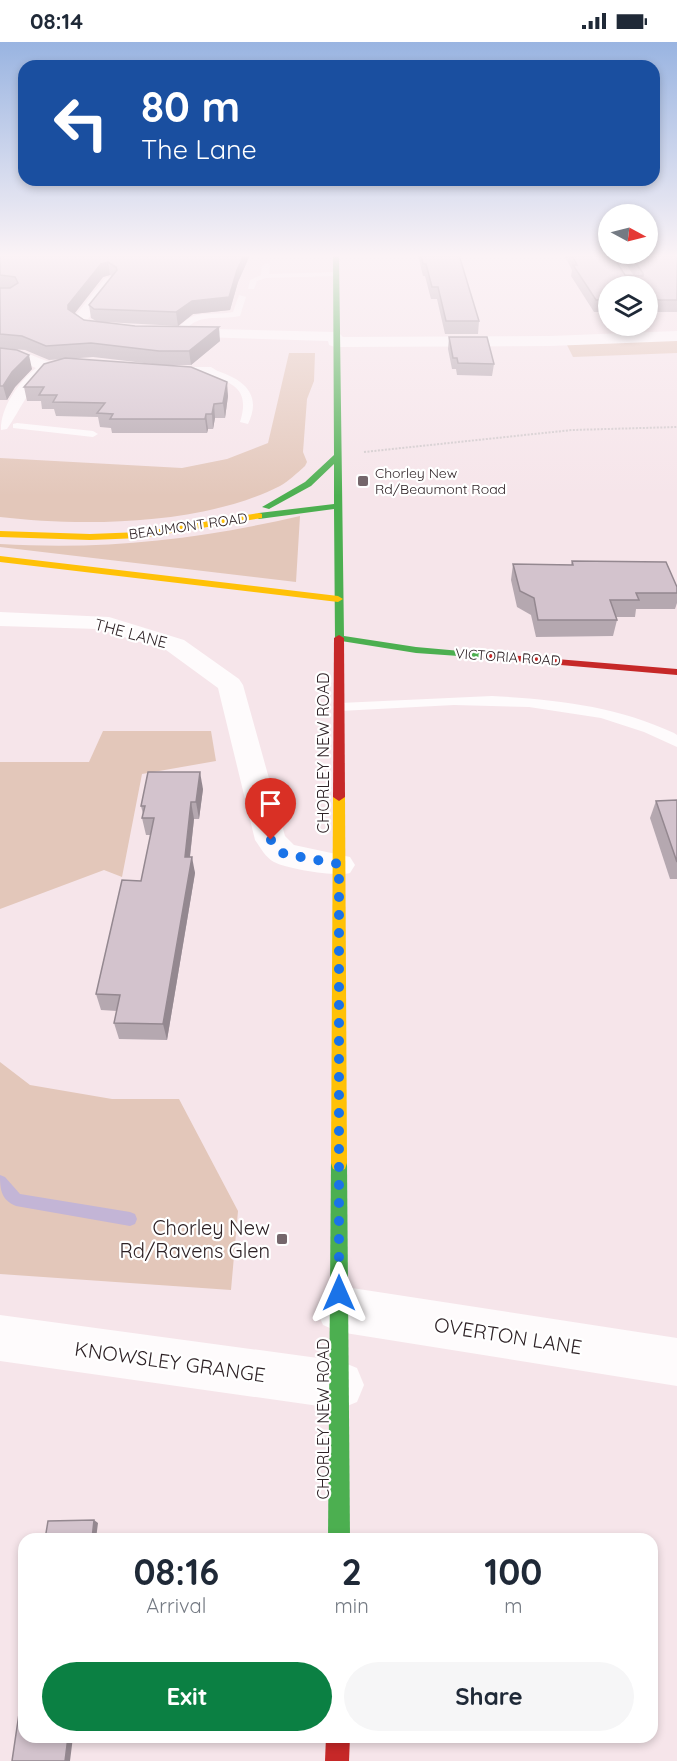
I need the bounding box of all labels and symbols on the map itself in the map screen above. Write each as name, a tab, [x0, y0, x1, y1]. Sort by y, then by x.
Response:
north arrow	[598, 204, 658, 264]
place label: Chorley New Rd/Beaumont Road	[375, 464, 506, 498]
marker: Chorley New Rd/Beaumont Road	[356, 474, 370, 488]
street label: BEAUMONT ROAD	[127, 509, 249, 543]
street label: THE LANE	[93, 614, 169, 652]
street label: VICTORIA ROAD	[455, 644, 561, 670]
street label: CHORLEY NEW ROAD	[313, 672, 333, 834]
pin	[245, 778, 296, 840]
place label: Chorley New Rd/Ravens Glen	[119, 1215, 270, 1263]
marker: Chorley New Rd/Ravens Glen	[275, 1232, 289, 1246]
position arrow	[307, 1261, 371, 1325]
street label: OVERTON LANE	[432, 1311, 584, 1360]
street label: KNOWSLEY GRANGE	[73, 1336, 267, 1387]
street label: CHORLEY NEW ROAD	[313, 1338, 333, 1500]

